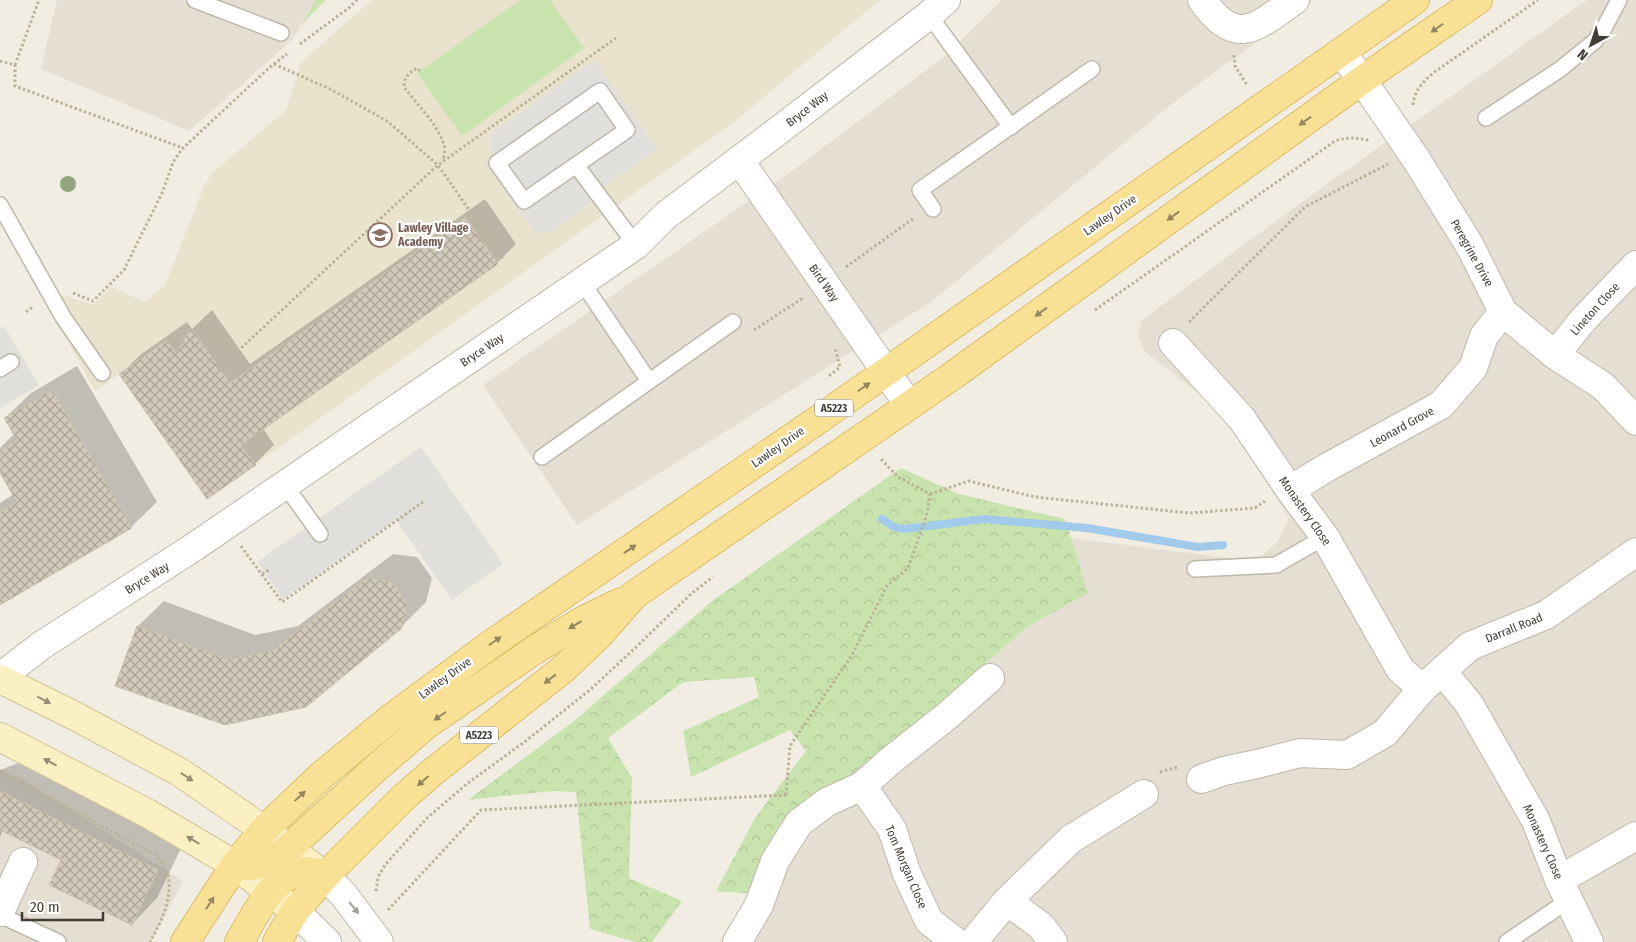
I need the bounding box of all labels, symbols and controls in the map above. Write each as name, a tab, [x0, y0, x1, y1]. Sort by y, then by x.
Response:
north arrow	[1566, 20, 1616, 70]
one-way arrow	[1431, 23, 1444, 33]
text: N	[1574, 45, 1592, 64]
street label: Bryce Way	[783, 88, 831, 130]
one-way arrow	[1298, 116, 1312, 126]
street label: Lawley Drive	[1081, 192, 1139, 238]
one-way arrow	[1167, 211, 1180, 222]
street label: Peregrine Drive	[1448, 217, 1496, 289]
place label: Lawley Village Academy	[397, 221, 469, 249]
school or university icon: Lawley Village Academy	[367, 222, 393, 248]
street label: Bird Way	[806, 262, 842, 305]
street label: Lineton Close	[1568, 280, 1622, 338]
one-way arrow	[1035, 306, 1048, 317]
street label: Bryce Way	[458, 330, 507, 370]
one-way arrow	[857, 382, 870, 393]
road number: A5223	[815, 399, 853, 416]
street label: Leonard Grove	[1368, 404, 1436, 450]
street label: Lawley Drive	[749, 424, 807, 470]
street label: Monastery Close	[1276, 474, 1334, 548]
one-way arrow	[623, 545, 636, 554]
street label: Bryce Way	[122, 559, 172, 597]
street label: Darrall Road	[1483, 610, 1545, 646]
one-way arrow	[568, 621, 581, 630]
one-way arrow	[489, 636, 502, 646]
street label: Lawley Drive	[416, 654, 474, 702]
one-way arrow	[544, 674, 557, 685]
one-way arrow	[37, 696, 51, 704]
one-way arrow	[433, 711, 447, 721]
road number: A5223	[460, 726, 498, 744]
one-way arrow	[43, 758, 57, 766]
one-way arrow	[180, 772, 194, 782]
one-way arrow	[417, 775, 430, 786]
one-way arrow	[293, 790, 305, 802]
street label: Monastery Close	[1520, 802, 1566, 882]
street label: Tom Morgan Close	[882, 823, 930, 911]
one-way arrow	[186, 836, 199, 845]
scale bar	[22, 890, 104, 922]
one-way arrow	[205, 897, 214, 910]
text: 20 m	[30, 898, 60, 916]
one-way arrow	[348, 901, 359, 914]

